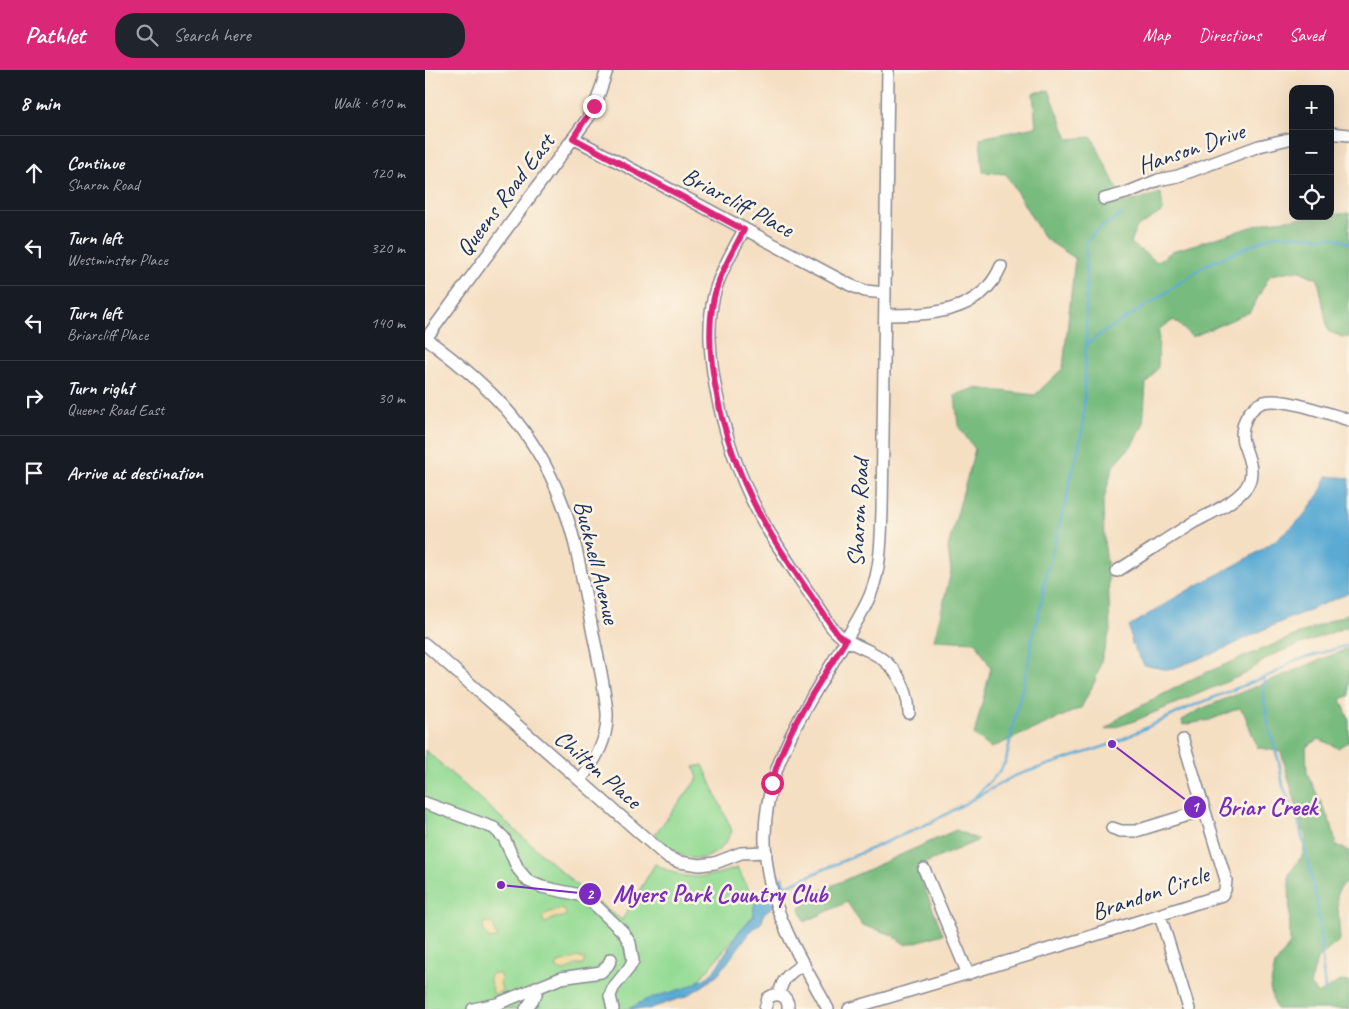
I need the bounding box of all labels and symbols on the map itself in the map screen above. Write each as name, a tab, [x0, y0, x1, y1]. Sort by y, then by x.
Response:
route end	[583, 95, 606, 118]
street label: Hanson Drive	[1134, 115, 1250, 180]
street label: Queens Road East	[449, 126, 562, 262]
street label: Briarcliff Place	[677, 160, 801, 245]
street label: Sharon Road	[840, 454, 876, 568]
street label: Bucknell Avenue	[567, 497, 627, 629]
street label: Chilton Place	[548, 723, 649, 816]
route start	[761, 772, 784, 795]
callout: Briar Creek	[1182, 787, 1327, 827]
text: Briar Creek	[1217, 791, 1320, 823]
text: 1	[1192, 798, 1201, 817]
street label: Brandon Circle	[1087, 858, 1215, 927]
callout: Myers Park Country Club	[577, 874, 838, 914]
text: Myers Park Country Club	[613, 878, 829, 910]
text: 2	[587, 885, 595, 904]

